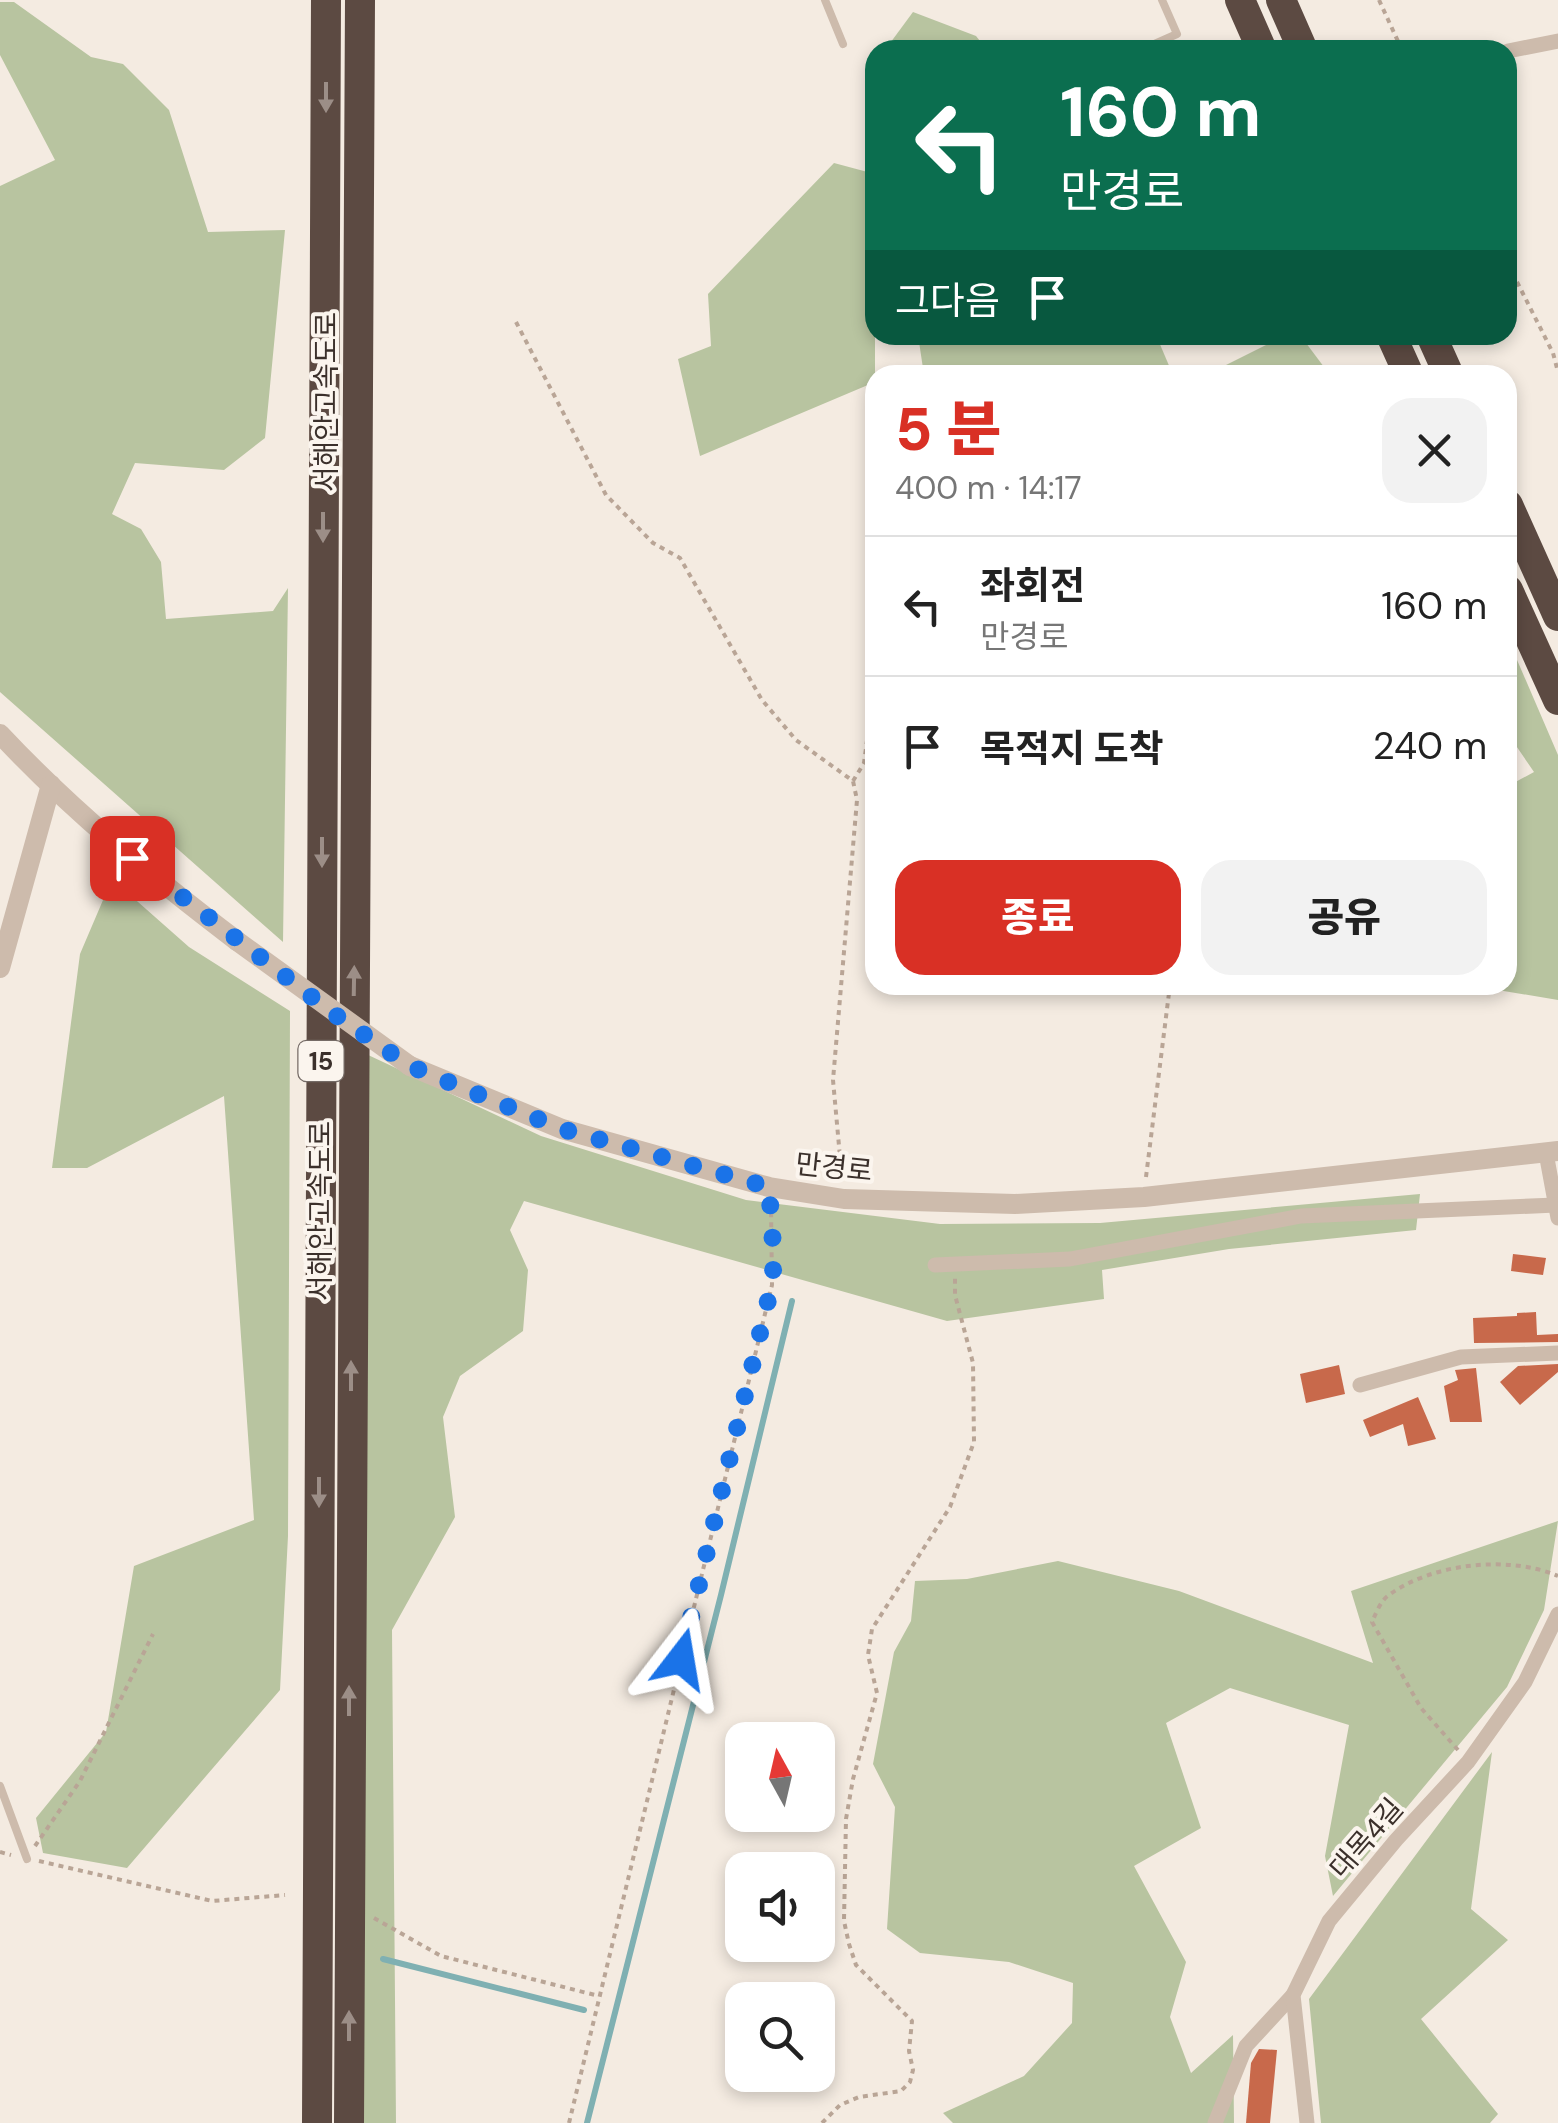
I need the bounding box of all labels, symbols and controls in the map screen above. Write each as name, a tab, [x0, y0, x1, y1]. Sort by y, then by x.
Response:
text: 160 m	[1060, 67, 1261, 158]
icon: left	[895, 80, 1025, 210]
one-way arrow	[318, 82, 334, 114]
text: 만경로	[1060, 162, 1184, 221]
icon: arrive	[1020, 270, 1075, 325]
text: 그다음	[895, 276, 1000, 326]
street label: 서해안고속도로	[308, 312, 345, 492]
text: 5 분	[895, 390, 1002, 469]
button: close	[1382, 398, 1487, 503]
text: 400 m · 14:17	[895, 467, 1082, 509]
one-way arrow	[315, 512, 331, 544]
text: 좌회전	[980, 561, 1085, 611]
icon: left	[895, 579, 950, 634]
text: 160 m	[1381, 581, 1487, 631]
text: 만경로	[980, 616, 1068, 658]
icon: arrive	[895, 719, 950, 774]
text: 240 m	[1373, 721, 1487, 771]
text: 목적지 도착	[980, 724, 1164, 774]
pin	[90, 816, 175, 901]
icon: arrive	[105, 831, 160, 886]
one-way arrow	[314, 837, 330, 869]
button: 종료	[895, 860, 1181, 975]
button: 공유	[1201, 860, 1487, 975]
one-way arrow	[347, 964, 363, 996]
road number: 15	[298, 1041, 344, 1081]
street label: 서해안고속도로	[302, 1121, 339, 1301]
street label: 만경로	[794, 1145, 874, 1190]
one-way arrow	[343, 1359, 359, 1391]
one-way arrow	[311, 1477, 327, 1509]
position arrow	[629, 1607, 733, 1711]
one-way arrow	[341, 1684, 357, 1716]
north arrow	[725, 1722, 835, 1832]
map controls	[725, 1722, 835, 2092]
street label: 대목4길	[1321, 1791, 1411, 1886]
button: sound	[725, 1852, 835, 1962]
button: search	[725, 1982, 835, 2092]
one-way arrow	[341, 2009, 357, 2041]

